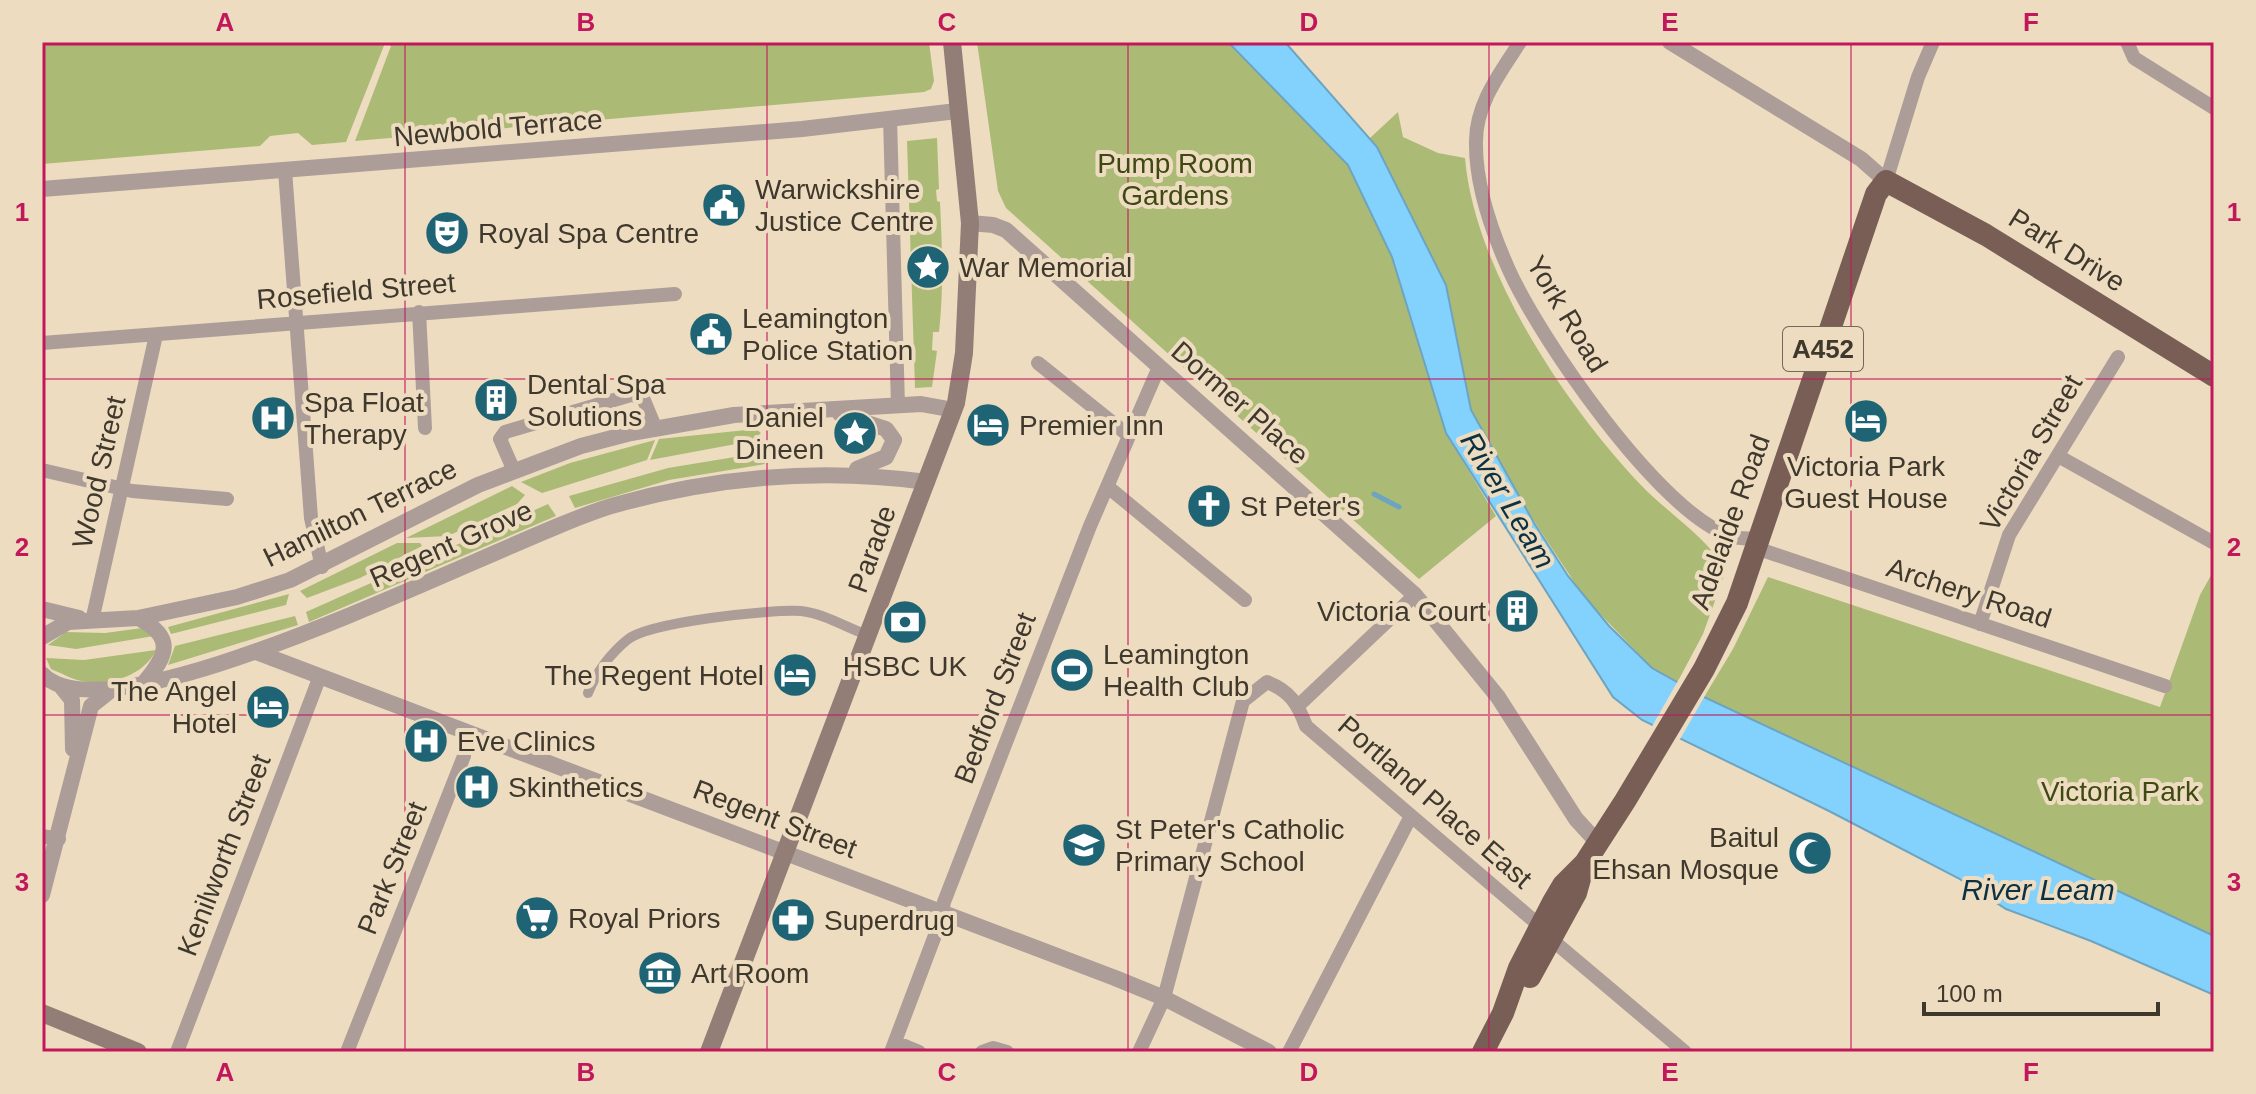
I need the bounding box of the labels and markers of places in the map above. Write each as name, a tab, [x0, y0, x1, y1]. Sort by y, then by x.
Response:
place label: Warwickshire Justice Centre	[755, 174, 934, 237]
public building icon: Warwickshire Justice Centre	[700, 181, 748, 229]
theatre icon: Royal Spa Centre	[423, 209, 471, 257]
place label: Royal Spa Centre	[478, 218, 699, 249]
place icon: War Memorial	[904, 243, 952, 291]
place label: War Memorial	[959, 252, 1132, 283]
place label: Leamington Police Station	[742, 303, 913, 366]
public building icon: Leamington Police Station	[687, 310, 735, 358]
place label: Dental Spa Solutions	[527, 369, 666, 432]
building icon: Dental Spa Solutions	[472, 376, 520, 424]
place label: Spa Float Therapy	[304, 387, 424, 450]
hospital icon: Spa Float Therapy	[249, 394, 297, 442]
hotel icon: Victoria Park Guest House	[1842, 397, 1890, 445]
hotel icon: Premier Inn	[964, 401, 1012, 449]
place label: Daniel Dineen	[735, 402, 824, 465]
place icon: Daniel Dineen	[831, 409, 879, 457]
place label: Premier Inn	[1019, 410, 1164, 441]
place label: Victoria Park Guest House	[1784, 451, 1948, 514]
church icon: St Peter's	[1185, 482, 1233, 530]
place label: St Peter's	[1240, 491, 1361, 522]
building icon: Victoria Court	[1493, 587, 1541, 635]
place label: Victoria Court	[1317, 596, 1486, 627]
bank icon: HSBC UK	[881, 598, 929, 646]
place label: Leamington Health Club	[1103, 639, 1249, 702]
sports icon: Leamington Health Club	[1048, 646, 1096, 694]
hotel icon: The Regent Hotel	[771, 651, 819, 699]
place label: HSBC UK	[843, 651, 968, 682]
place label: The Regent Hotel	[545, 660, 764, 691]
place label: The Angel Hotel	[111, 676, 237, 739]
hotel icon: The Angel Hotel	[244, 683, 292, 731]
hospital icon: Eve Clinics	[402, 717, 450, 765]
place label: Eve Clinics	[457, 726, 595, 757]
hospital icon: Skinthetics	[453, 763, 501, 811]
place label: Skinthetics	[508, 772, 643, 803]
place label: St Peter's Catholic Primary School	[1115, 814, 1344, 877]
school or university icon: St Peter's Catholic Primary School	[1060, 821, 1108, 869]
place label: Baitul Ehsan Mosque	[1592, 822, 1779, 885]
mosque icon: Baitul Ehsan Mosque	[1786, 829, 1834, 877]
supermarket icon: Royal Priors	[513, 894, 561, 942]
pharmacy icon: Superdrug	[769, 896, 817, 944]
place label: Royal Priors	[568, 903, 720, 934]
place label: Superdrug	[824, 905, 955, 936]
museum icon: Art Room	[636, 949, 684, 997]
place label: Art Room	[691, 958, 809, 989]

